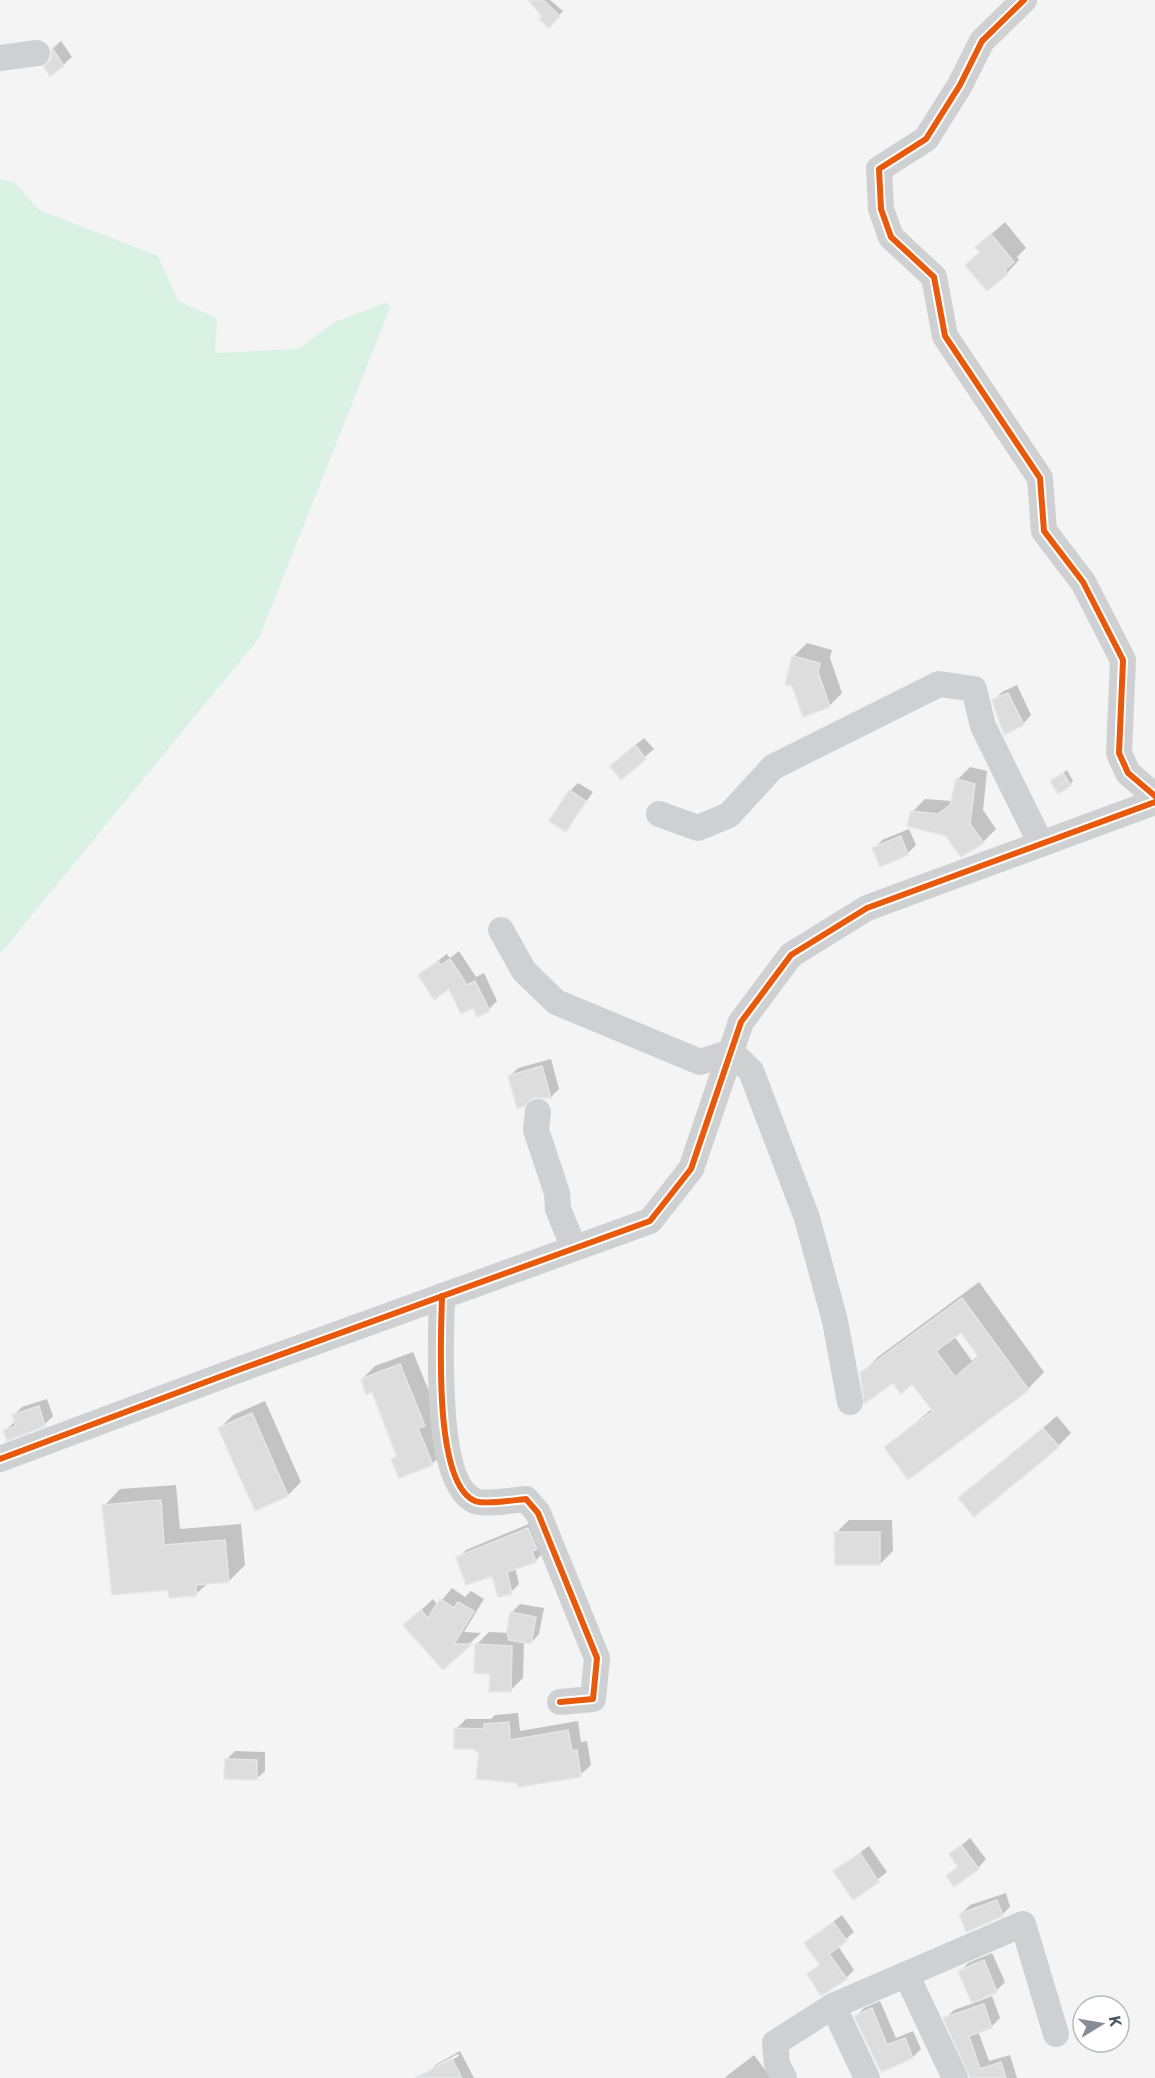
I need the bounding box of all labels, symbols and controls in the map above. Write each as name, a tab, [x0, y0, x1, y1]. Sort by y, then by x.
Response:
north arrow	[1071, 1994, 1131, 2054]
text: K	[1105, 2014, 1126, 2029]

